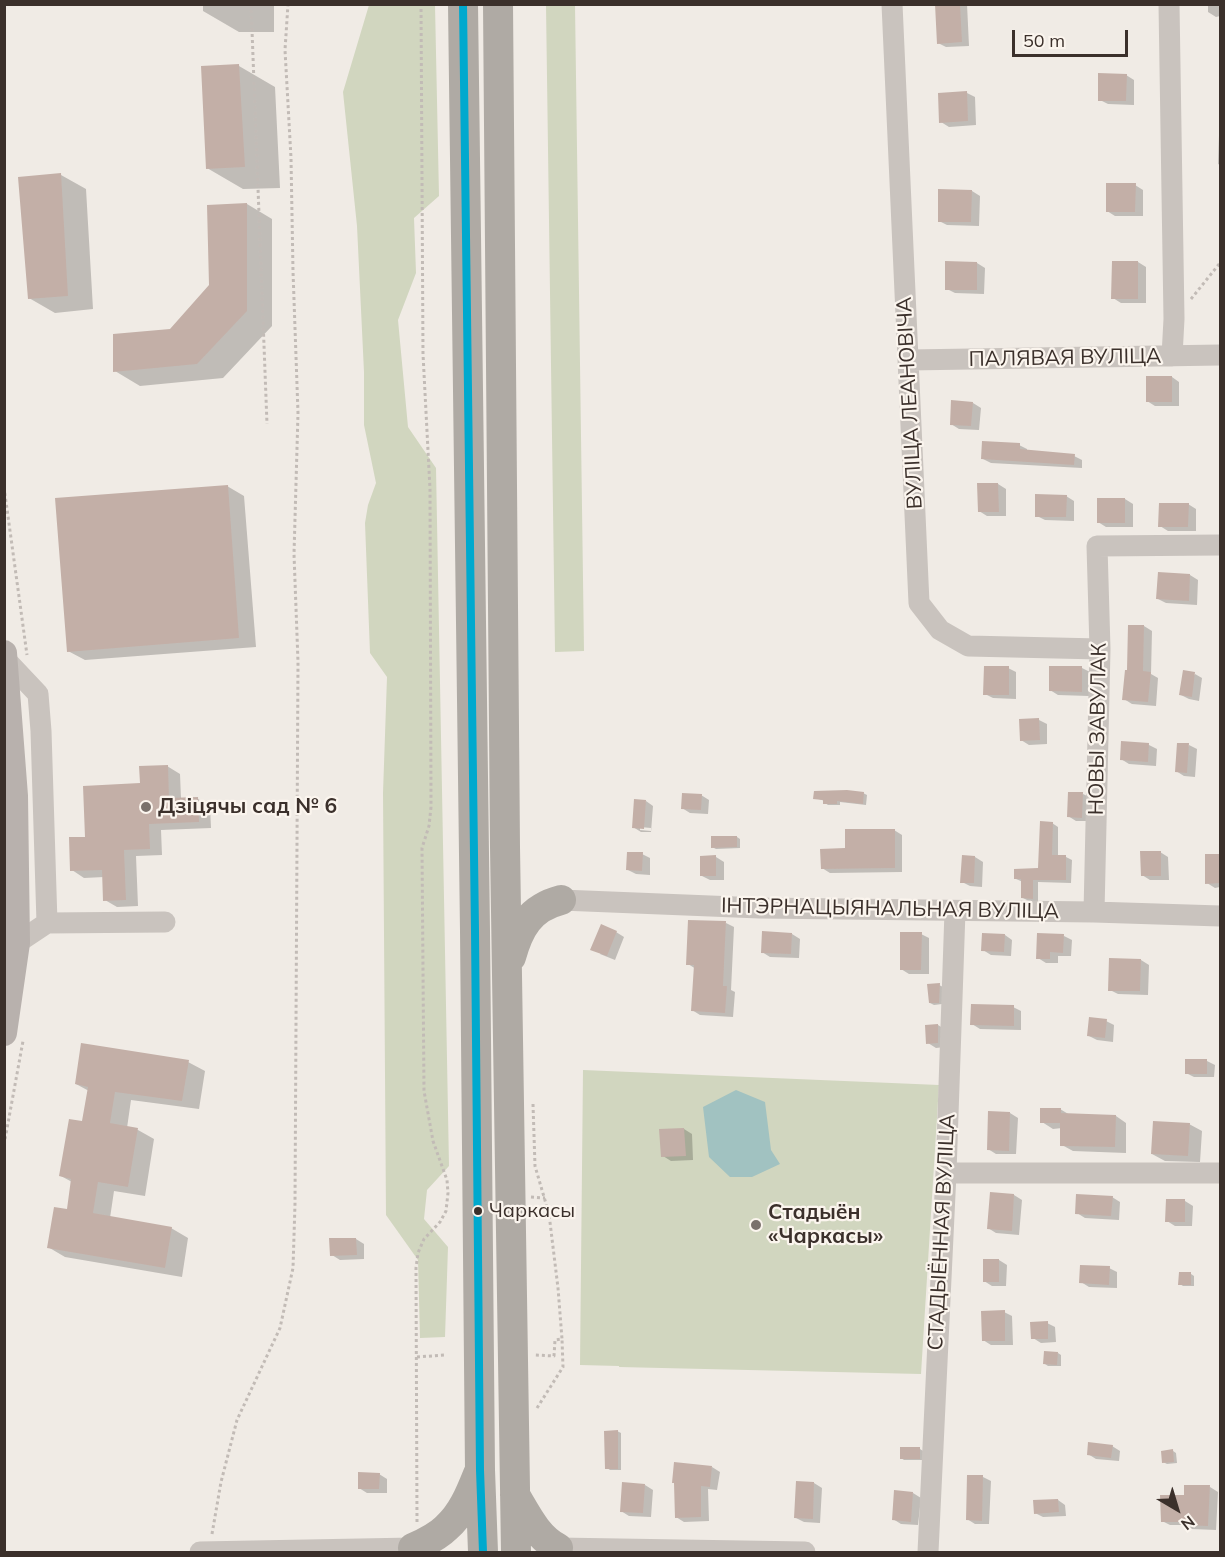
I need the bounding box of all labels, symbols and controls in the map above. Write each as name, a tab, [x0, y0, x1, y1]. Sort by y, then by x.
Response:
scale bar	[1015, 18, 1130, 56]
text: 50 m	[1023, 29, 1065, 52]
street label: ВУЛІЦА ЛЕАНОВІЧА	[892, 296, 928, 510]
street label: ПАЛЯВАЯ ВУЛІЦА	[968, 344, 1162, 372]
street label: НОВЫ ЗАВУЛАК	[1084, 643, 1112, 815]
place label: Дзіцячы сад № 6	[158, 794, 337, 820]
marker: Дзіцячы сад № 6	[139, 800, 153, 814]
street label: ІНТЭРНАЦЫЯНАЛЬНАЯ ВУЛІЦА	[721, 893, 1059, 925]
street label: СТАДЫЁННАЯ ВУЛІЦА	[923, 1113, 961, 1351]
place label: Чаркасы	[489, 1199, 575, 1223]
place label: Стадыён «Чаркасы»	[768, 1200, 883, 1250]
marker: Чаркасы	[472, 1205, 484, 1217]
marker: Стадыён «Чаркасы»	[749, 1218, 763, 1232]
north arrow	[1147, 1479, 1207, 1539]
text: N	[1177, 1512, 1199, 1535]

